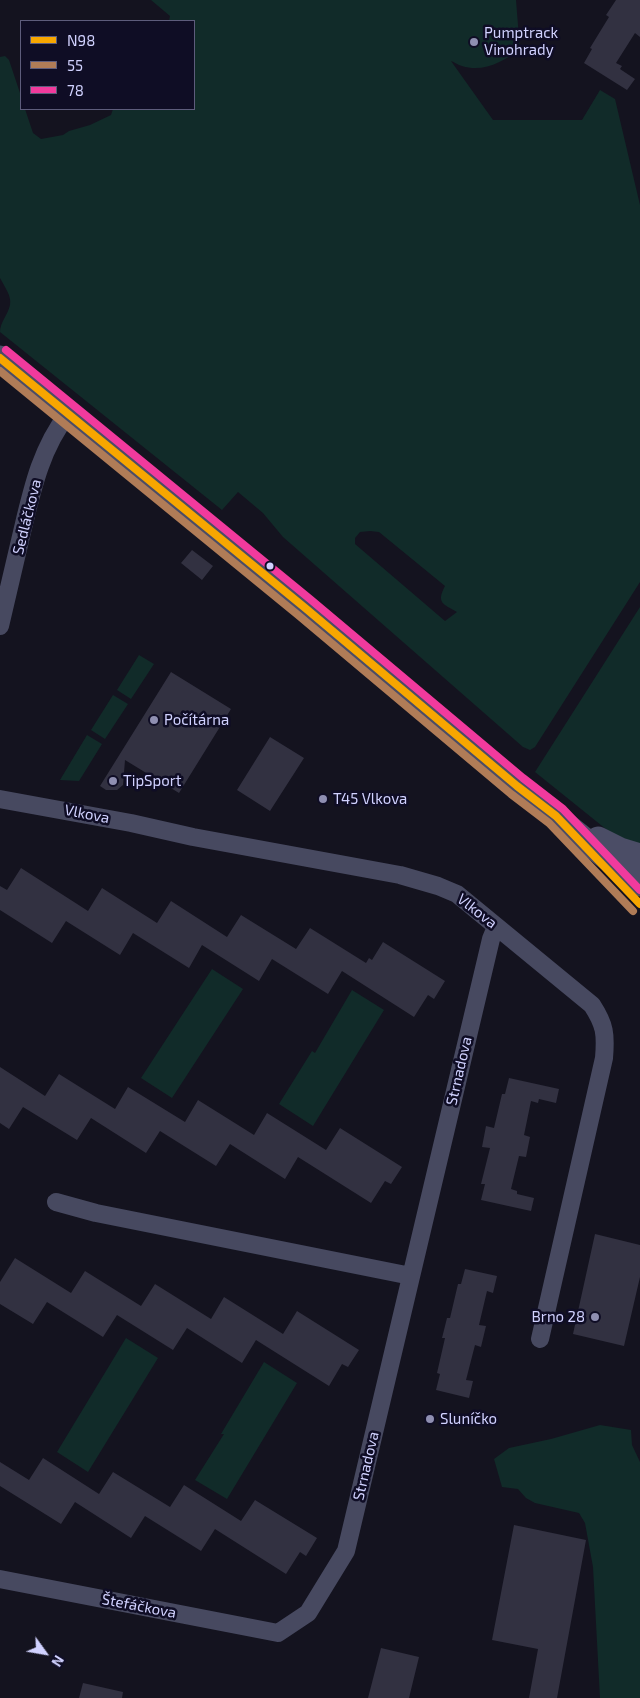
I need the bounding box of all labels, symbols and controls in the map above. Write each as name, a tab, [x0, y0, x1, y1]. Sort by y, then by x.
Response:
legend	[20, 20, 195, 110]
place label: Pumptrack Vinohrady	[484, 24, 558, 59]
text: N98	[67, 31, 95, 49]
marker: Pumptrack Vinohrady	[468, 36, 480, 48]
text: 55	[67, 56, 83, 74]
text: 78	[67, 81, 84, 99]
street label: Sedláčkova	[9, 477, 45, 557]
unlabelled marker	[265, 561, 275, 571]
place label: Počítárna	[164, 711, 229, 729]
marker: Počítárna	[148, 714, 160, 726]
place label: TipSport	[123, 772, 181, 790]
marker: TipSport	[107, 775, 119, 787]
place label: T45 Vlkova	[333, 790, 407, 808]
marker: T45 Vlkova	[317, 793, 329, 805]
street label: Vlkova	[63, 801, 111, 827]
street label: Vlkova	[454, 890, 500, 932]
street label: Strnadova	[442, 1035, 476, 1107]
place label: Brno 28	[532, 1308, 585, 1326]
marker: Brno 28	[589, 1311, 601, 1323]
place label: Sluníčko	[440, 1410, 497, 1428]
marker: Sluníčko	[424, 1413, 436, 1425]
street label: Strnadova	[349, 1430, 383, 1502]
street label: Štefáčkova	[100, 1590, 178, 1622]
north arrow	[20, 1628, 70, 1678]
text: N	[48, 1652, 68, 1670]

